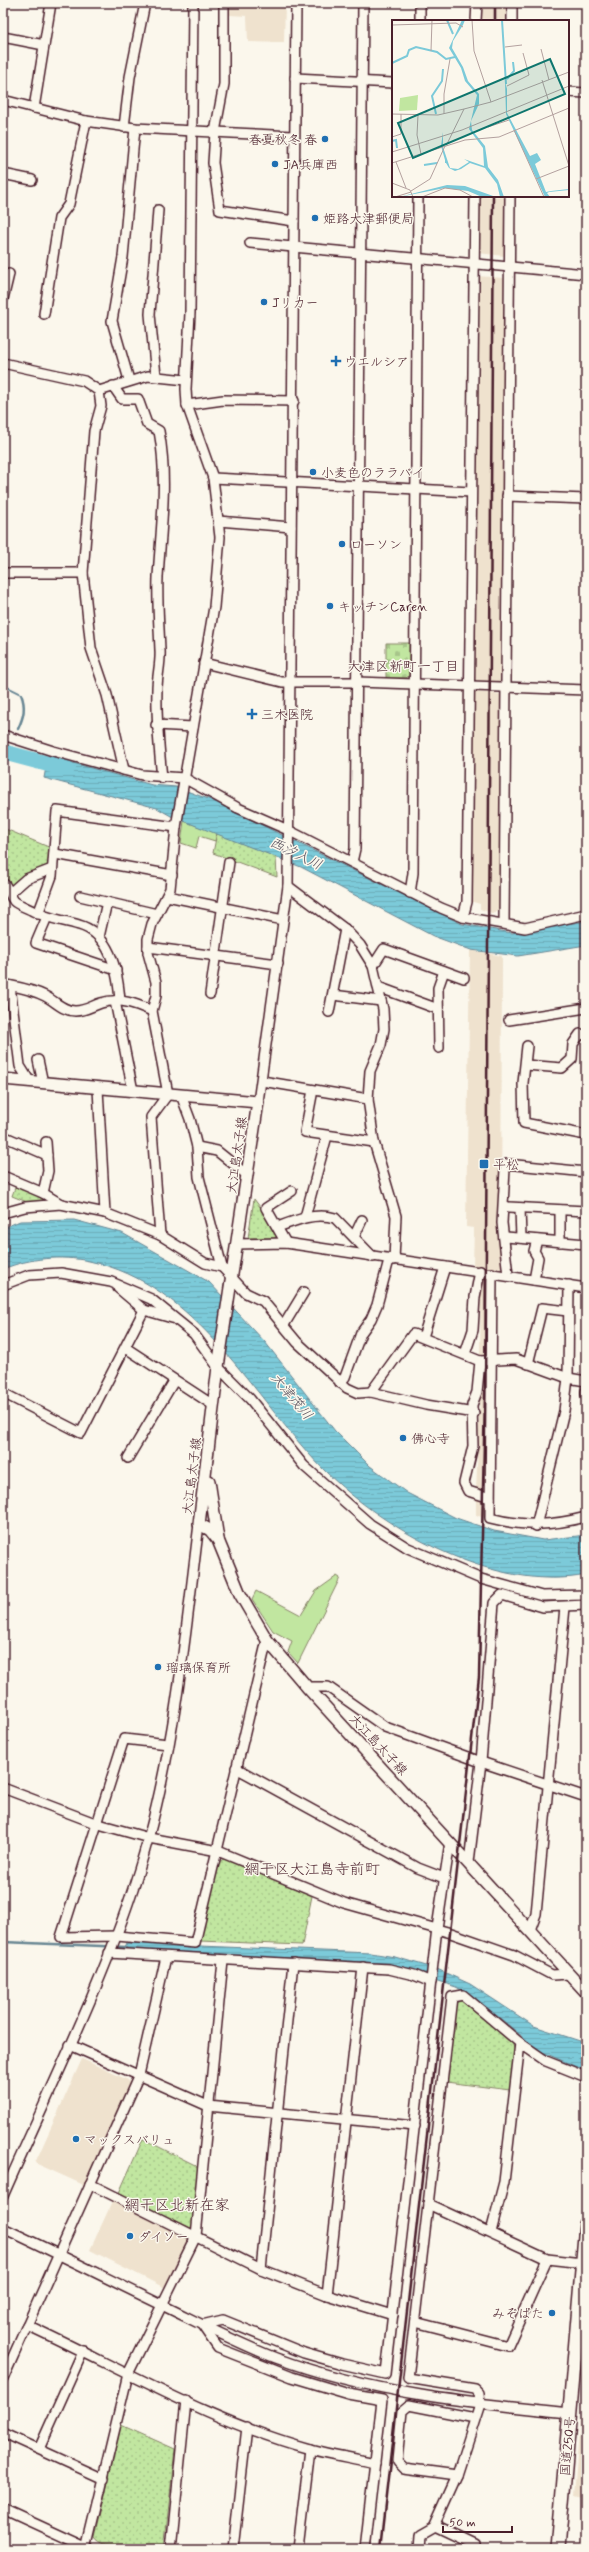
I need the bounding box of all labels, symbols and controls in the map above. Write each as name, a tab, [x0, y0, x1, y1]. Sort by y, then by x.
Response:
inset map	[392, 20, 569, 197]
place label: 春夏秋冬 春	[248, 132, 317, 149]
marker: 春夏秋冬 春	[320, 134, 330, 144]
place label: JA兵庫西	[283, 157, 338, 174]
marker: JA兵庫西	[270, 159, 280, 169]
place label: 姫路大津郵便局	[323, 211, 414, 228]
marker: 姫路大津郵便局	[310, 213, 320, 223]
place label: Jリカー	[272, 295, 319, 312]
marker: Jリカー	[259, 297, 269, 307]
place label: ウエルシア	[344, 354, 409, 371]
marker: ウエルシア	[331, 356, 341, 366]
place label: 小麦色のララバイ	[321, 465, 424, 482]
marker: 小麦色のララバイ	[308, 467, 318, 477]
place label: ローソン	[350, 537, 402, 554]
marker: ローソン	[337, 539, 347, 549]
place label: キッチンCaren	[338, 599, 427, 616]
marker: キッチンCaren	[325, 601, 335, 611]
district label: 大津区新町一丁目	[347, 658, 459, 676]
place label: 三木医院	[261, 707, 313, 724]
marker: 三木医院	[246, 708, 258, 720]
water label: 西汐入川	[266, 834, 325, 874]
street label: 大江島太子線	[224, 1114, 251, 1195]
place label: 平松	[493, 1157, 519, 1174]
marker: 平松	[478, 1158, 490, 1170]
water label: 大津茂川	[266, 1369, 316, 1424]
place label: 佛心寺	[411, 1431, 450, 1448]
marker: 佛心寺	[398, 1433, 408, 1443]
street label: 大江島太子線	[179, 1435, 206, 1516]
place label: 瑠璃保育所	[166, 1660, 231, 1677]
marker: 瑠璃保育所	[153, 1662, 163, 1672]
street label: 大江島太子線	[345, 1711, 411, 1780]
district label: 網干区大江島寺前町	[244, 1860, 380, 1880]
place label: マックスバリュ	[84, 2132, 175, 2149]
marker: マックスバリュ	[71, 2134, 81, 2144]
district label: 網干区北新在家	[124, 2196, 230, 2216]
place label: ダイソー	[138, 2229, 189, 2246]
marker: ダイソー	[125, 2231, 135, 2241]
place label: みぞばた	[492, 2306, 544, 2323]
marker: みぞばた	[547, 2308, 557, 2318]
street label: 国道250号	[557, 2415, 580, 2477]
scale bar	[443, 2508, 512, 2534]
text: 50 m	[449, 2515, 476, 2531]

